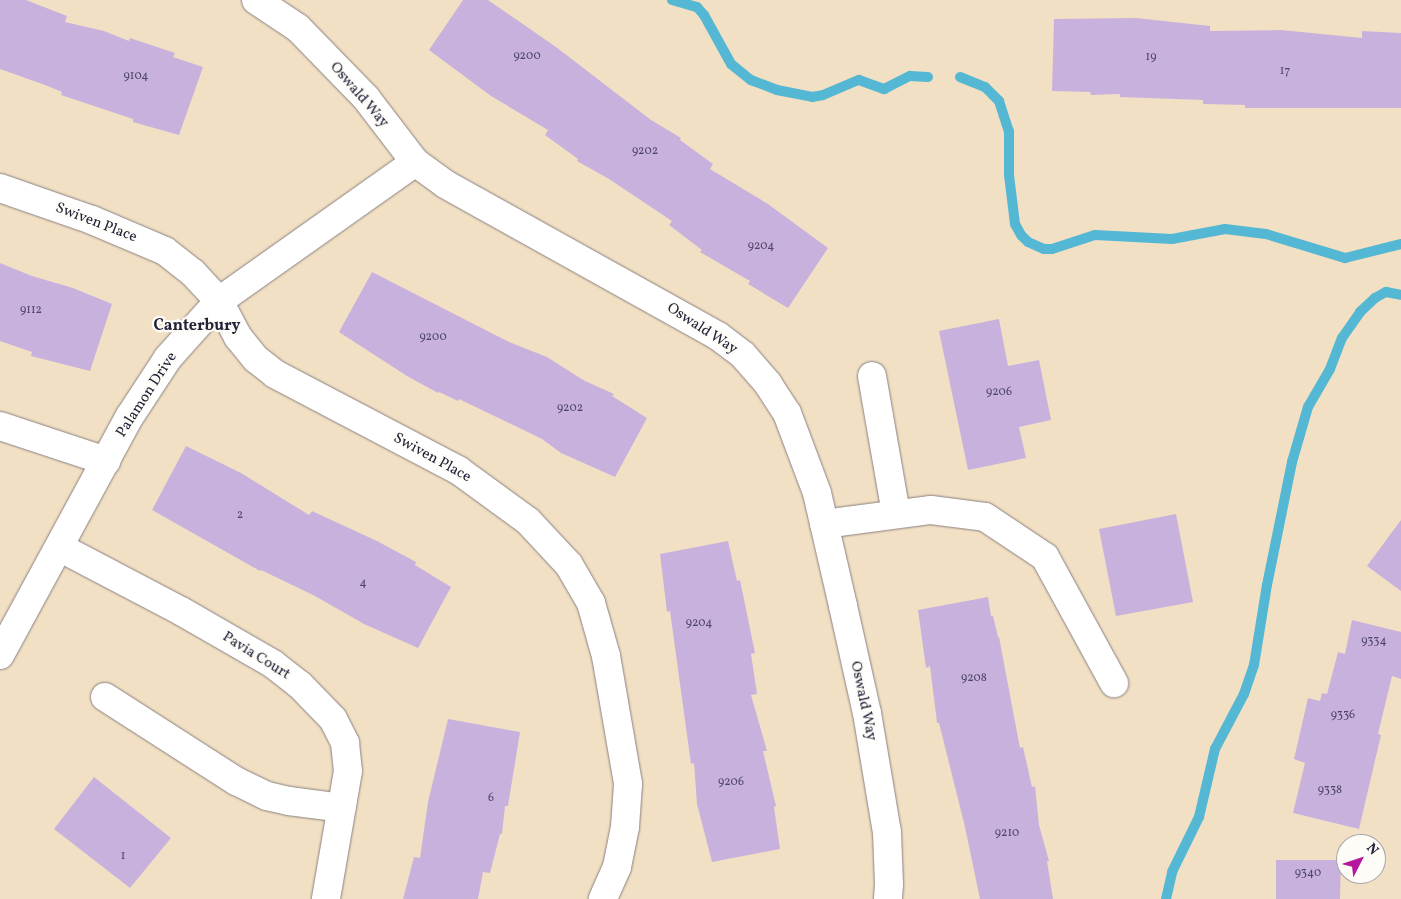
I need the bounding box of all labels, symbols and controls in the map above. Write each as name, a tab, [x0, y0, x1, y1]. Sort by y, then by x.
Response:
house number: 9200	[513, 50, 541, 64]
house number: 19	[1146, 51, 1156, 65]
street label: Oswald Way	[326, 58, 392, 132]
house number: 17	[1280, 65, 1290, 79]
house number: 9104	[124, 70, 148, 84]
house number: 9202	[632, 145, 658, 159]
street label: Swiven Place	[53, 199, 139, 247]
house number: 9204	[748, 240, 774, 254]
street label: Oswald Way	[663, 299, 741, 359]
house number: 9112	[20, 304, 42, 318]
district label: Canterbury	[153, 316, 241, 336]
house number: 9200	[419, 331, 447, 345]
street label: Palamon Drive	[113, 349, 181, 441]
house number: 9206	[986, 386, 1012, 400]
house number: 9202	[557, 402, 583, 416]
street label: Swiven Place	[390, 429, 474, 487]
house number: 2	[237, 509, 243, 523]
house number: 4	[359, 577, 367, 591]
house number: 9204	[686, 617, 712, 631]
street label: Pavia Court	[219, 628, 293, 684]
house number: 9334	[1361, 635, 1387, 649]
street label: Oswald Way	[846, 659, 880, 743]
house number: 9208	[961, 672, 987, 686]
house number: 9336	[1331, 709, 1355, 723]
house number: 9206	[718, 776, 744, 790]
house number: 9338	[1318, 784, 1342, 798]
house number: 6	[488, 792, 494, 806]
house number: 9210	[995, 827, 1019, 841]
north arrow	[1336, 834, 1386, 884]
text: N	[1361, 839, 1382, 860]
house number: 1	[121, 850, 125, 864]
house number: 9340	[1295, 867, 1321, 881]

